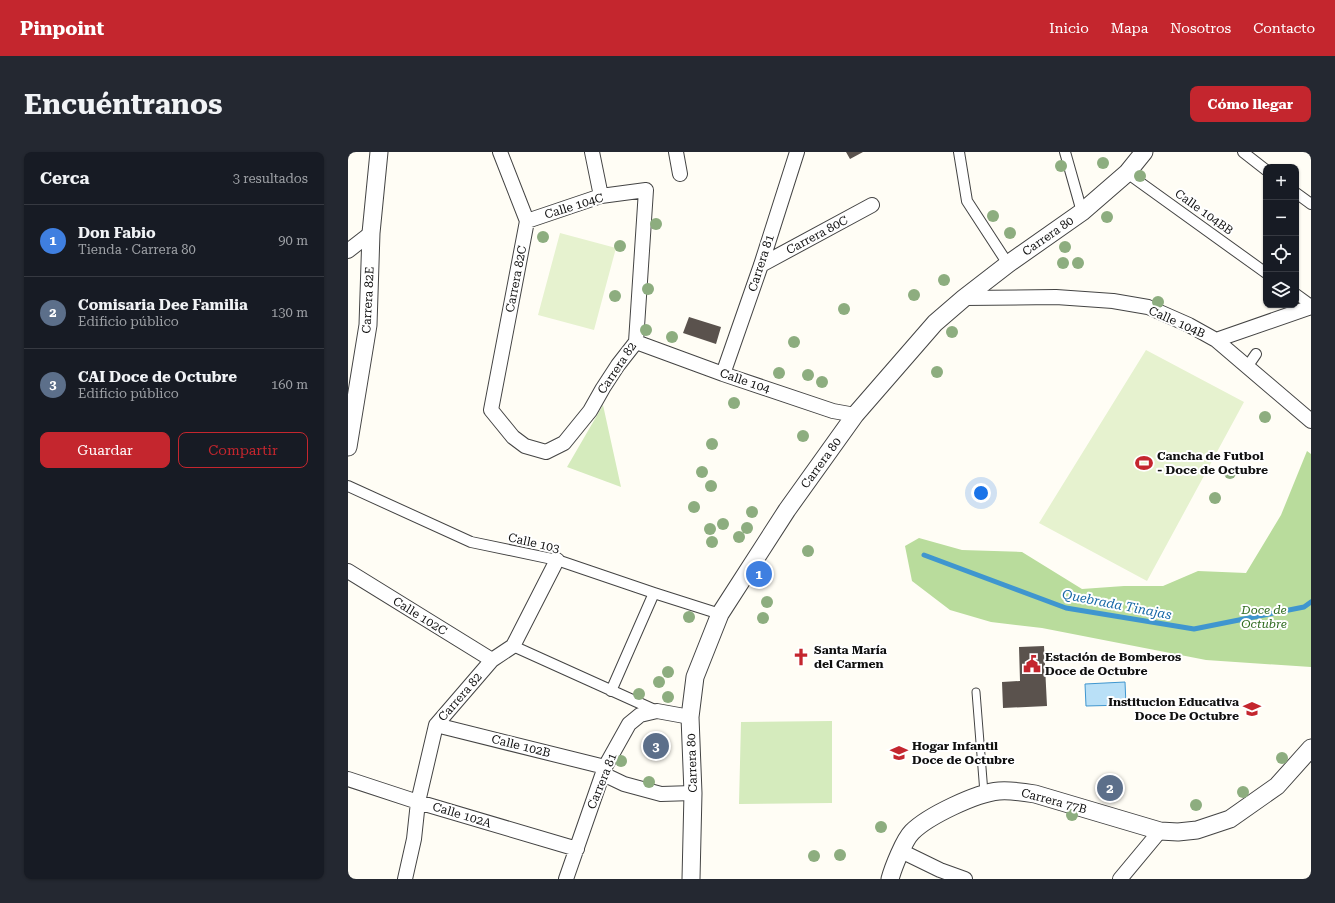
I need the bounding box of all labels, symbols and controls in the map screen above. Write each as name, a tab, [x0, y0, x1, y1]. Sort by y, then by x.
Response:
text: Pinpoint	[20, 17, 104, 40]
text: Inicio	[1049, 20, 1089, 36]
text: Mapa	[1111, 20, 1148, 36]
text: Nosotros	[1170, 20, 1231, 36]
text: Contacto	[1253, 20, 1315, 36]
button: Cómo llegar	[1190, 86, 1311, 122]
text: Encuéntranos	[24, 88, 222, 121]
map controls	[1263, 164, 1299, 308]
button: +	[1263, 164, 1299, 200]
text: Cerca	[40, 168, 90, 188]
text: 3 resultados	[233, 171, 308, 186]
street label: Calle 104BB	[1172, 186, 1236, 238]
street label: Calle 104C	[543, 190, 606, 222]
button: −	[1263, 200, 1299, 236]
street label: Carrera 80C	[784, 213, 851, 257]
street label: Carrera 80	[1020, 213, 1077, 259]
text: Don Fabio	[78, 224, 156, 242]
street label: Carrera 81	[745, 232, 777, 293]
text: 1	[49, 233, 57, 248]
text: 90 m	[278, 233, 308, 248]
button: locate	[1263, 236, 1299, 272]
text: Tienda · Carrera 80	[78, 242, 196, 257]
street label: Carrera 82C	[503, 244, 529, 314]
street label: Carrera 82E	[359, 266, 377, 334]
button: layers	[1263, 272, 1299, 308]
text: Comisaria Dee Familia	[78, 296, 248, 314]
street label: Calle 104B	[1147, 303, 1207, 341]
text: 2	[49, 305, 57, 320]
text: 130 m	[271, 305, 308, 320]
text: Edificio público	[78, 314, 179, 329]
street label: Carrera 82	[595, 339, 640, 396]
street label: Calle 104	[718, 366, 772, 396]
text: CAI Doce de Octubre	[78, 368, 237, 386]
text: 3	[49, 377, 57, 392]
text: 160 m	[271, 377, 308, 392]
text: Edificio público	[78, 386, 179, 401]
button: Guardar	[40, 432, 170, 468]
button: Compartir	[178, 432, 308, 468]
street label: Carrera 80	[798, 435, 844, 491]
place label: Cancha de Futbol - Doce de Octubre	[1157, 449, 1268, 477]
sports icon: Cancha de Futbol - Doce de Octubre	[1134, 453, 1154, 473]
your location	[971, 483, 991, 503]
street label: Calle 103	[507, 530, 561, 556]
pin: 1	[746, 559, 772, 589]
water label: Quebrada Tinajas	[1061, 587, 1173, 622]
street label: Calle 102C	[390, 594, 450, 638]
park label: Doce de Octubre	[1240, 603, 1287, 631]
place label: Santa María del Carmen	[814, 643, 887, 671]
church icon: Santa María del Carmen	[791, 647, 811, 667]
place label: Estación de Bomberos Doce de Octubre	[1045, 650, 1181, 678]
public building icon: Estación de Bomberos Doce de Octubre	[1022, 654, 1042, 674]
street label: Carrera 82	[435, 670, 485, 724]
place label: Institucion Educativa Doce De Octubre	[1108, 695, 1239, 723]
school or university icon: Institucion Educativa Doce De Octubre	[1242, 699, 1262, 719]
pin: 3	[643, 731, 669, 761]
street label: Calle 102B	[490, 732, 552, 760]
street label: Carrera 80	[684, 733, 700, 793]
place label: Hogar Infantil Doce de Octubre	[912, 739, 1015, 767]
school or university icon: Hogar Infantil Doce de Octubre	[889, 743, 909, 763]
street label: Carrera 81	[584, 751, 620, 811]
pin: 2	[1097, 773, 1123, 803]
street label: Carrera 77B	[1020, 786, 1088, 816]
street label: Calle 102A	[431, 799, 494, 831]

